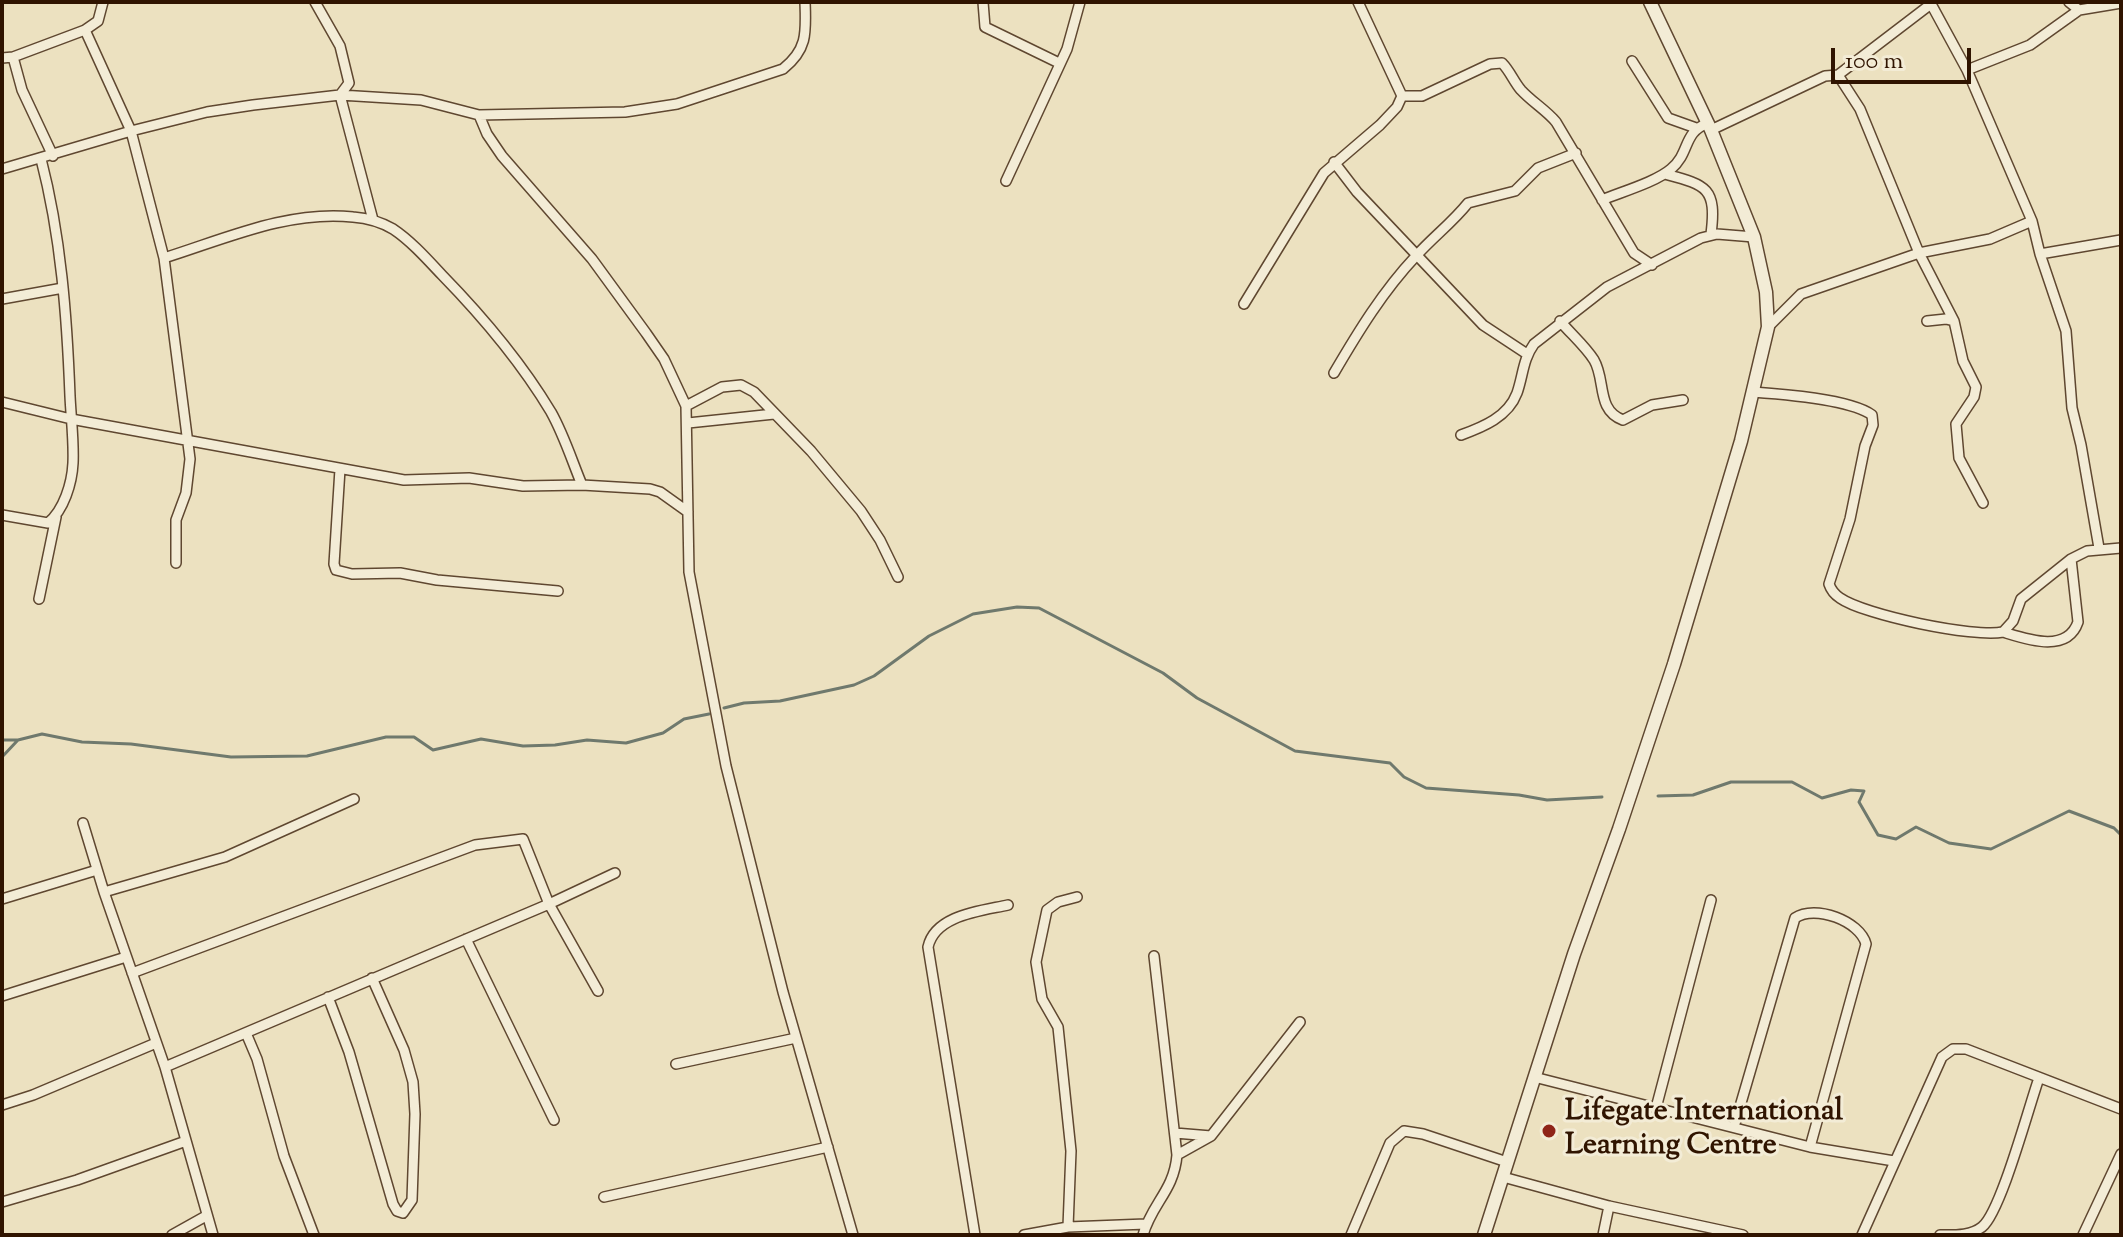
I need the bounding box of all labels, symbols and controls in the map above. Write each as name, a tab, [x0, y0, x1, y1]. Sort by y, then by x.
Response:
scale bar	[1835, 32, 1975, 82]
text: 100 m	[1845, 45, 1903, 79]
place label: Lifegate International Learning Centre	[1565, 1096, 1843, 1166]
marker: Lifegate International Learning Centre	[1540, 1122, 1558, 1140]

